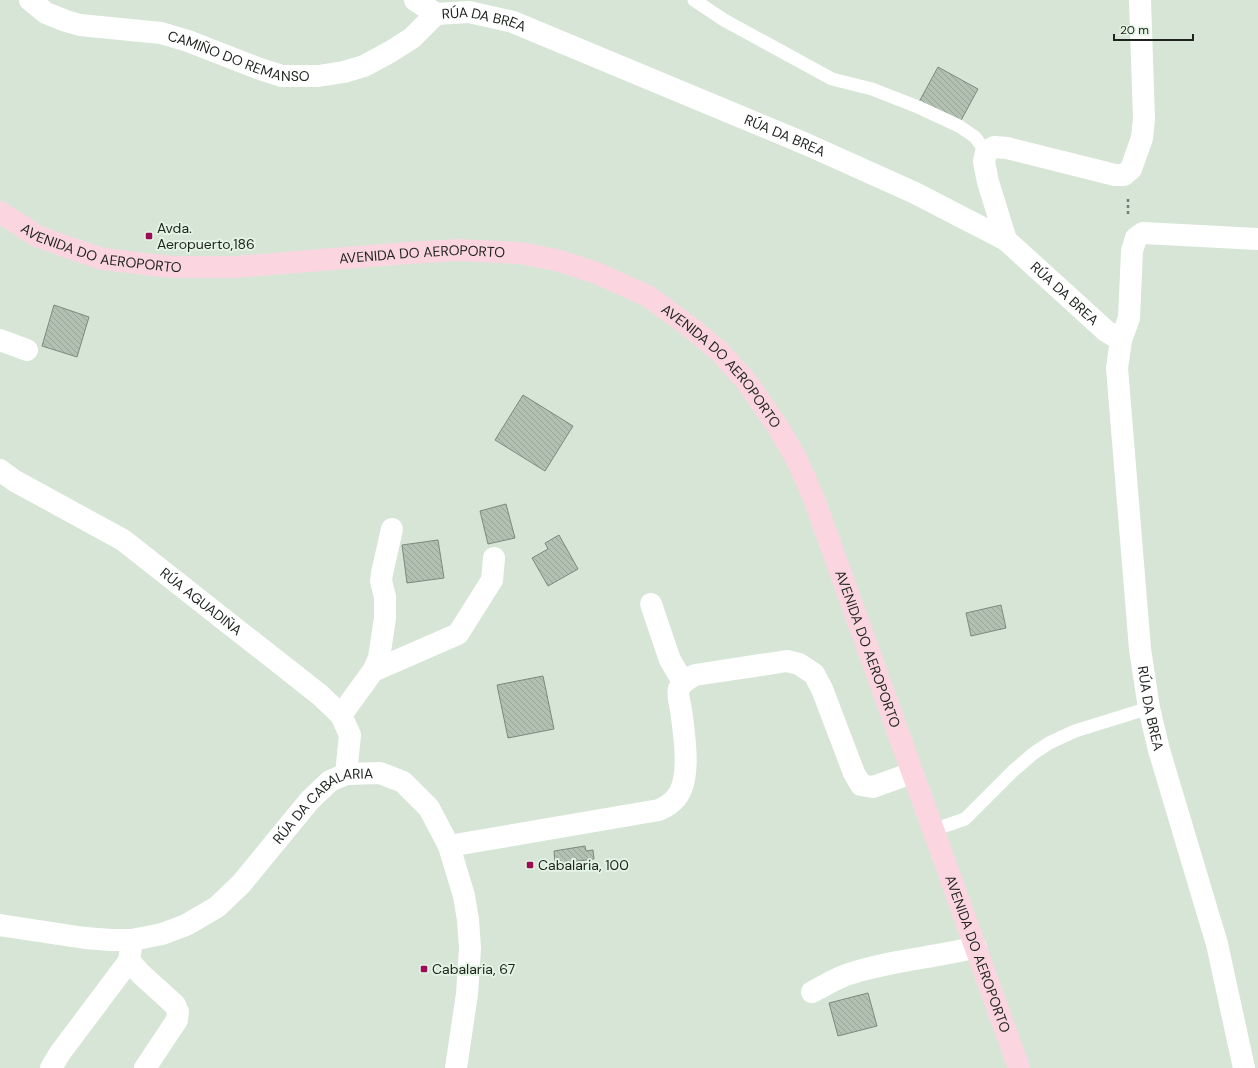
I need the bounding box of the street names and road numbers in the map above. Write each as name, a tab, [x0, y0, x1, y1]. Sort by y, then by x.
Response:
street label: RÚA DA BREA	[441, 3, 529, 36]
street label: CAMIÑO DO REMANSO	[166, 27, 310, 85]
street label: RÚA DA BREA	[742, 110, 828, 161]
street label: AVENIDA DO AEROPORTO	[18, 219, 182, 276]
street label: AVENIDA DO AEROPORTO	[338, 241, 506, 268]
street label: RÚA DA BREA	[1027, 258, 1103, 329]
street label: AVENIDA DO AEROPORTO	[658, 300, 785, 432]
street label: RÚA AGUADIÑA	[156, 564, 246, 639]
street label: AVENIDA DO AEROPORTO	[831, 568, 905, 730]
street label: RÚA DA BREA	[1134, 665, 1168, 753]
street label: RÚA DA CABALARIA	[269, 764, 373, 848]
street label: AVENIDA DO AEROPORTO	[941, 872, 1015, 1035]

